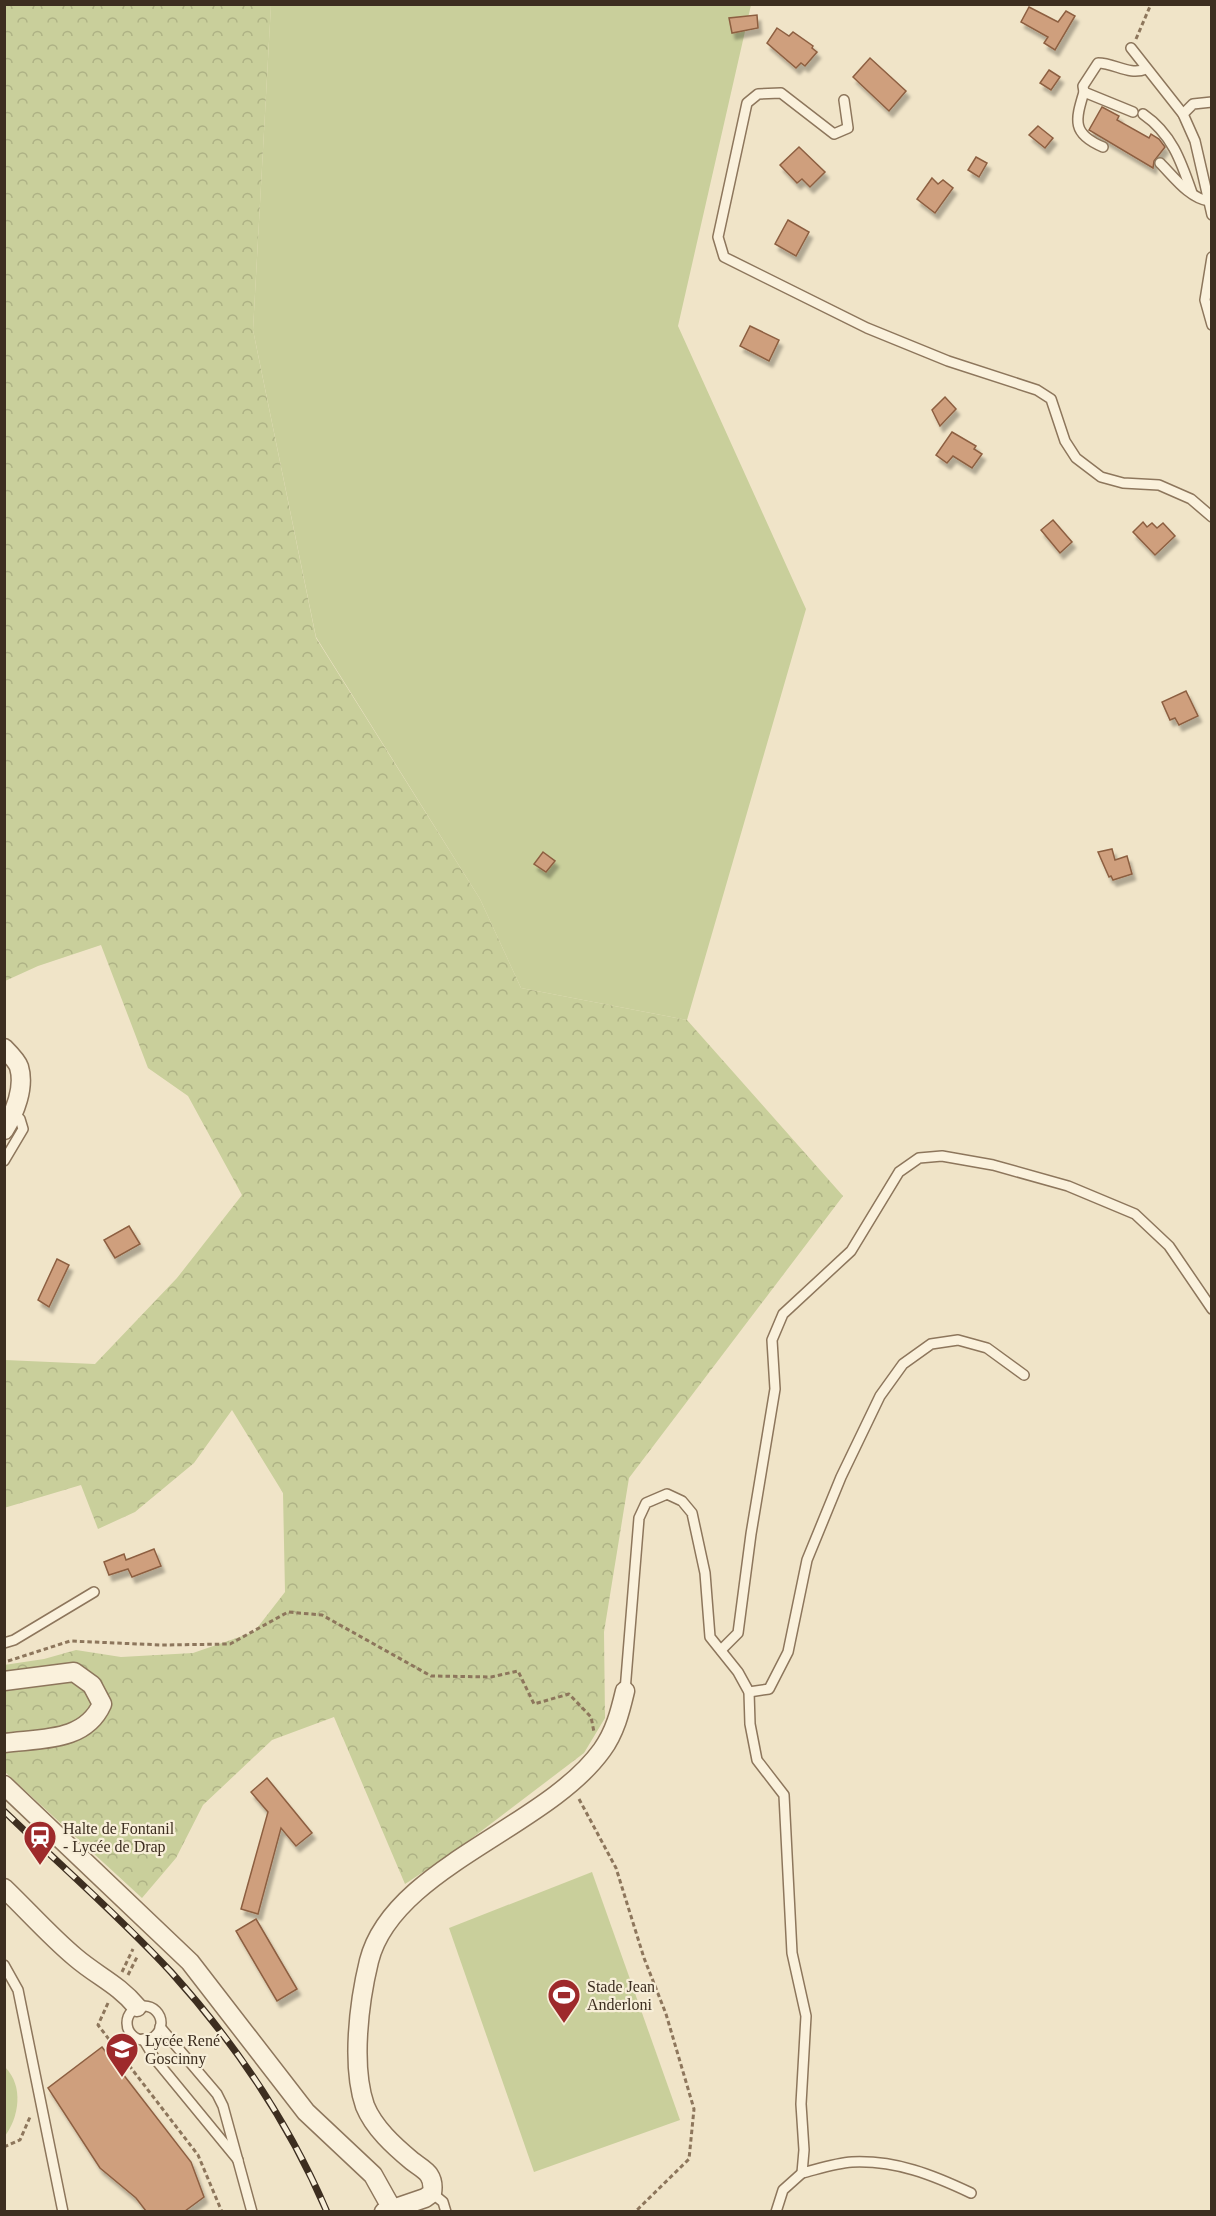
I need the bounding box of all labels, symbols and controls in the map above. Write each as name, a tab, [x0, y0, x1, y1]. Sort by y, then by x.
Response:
station icon: Halte de Fontanil - Lycée de Drap	[22, 1819, 58, 1866]
place label: Halte de Fontanil - Lycée de Drap	[63, 1820, 175, 1856]
sports icon: Stade Jean Anderloni	[546, 1977, 582, 2024]
place label: Stade Jean Anderloni	[587, 1978, 655, 2013]
school or university icon: Lycée René Goscinny	[104, 2031, 140, 2078]
place label: Lycée René Goscinny	[145, 2032, 220, 2068]

